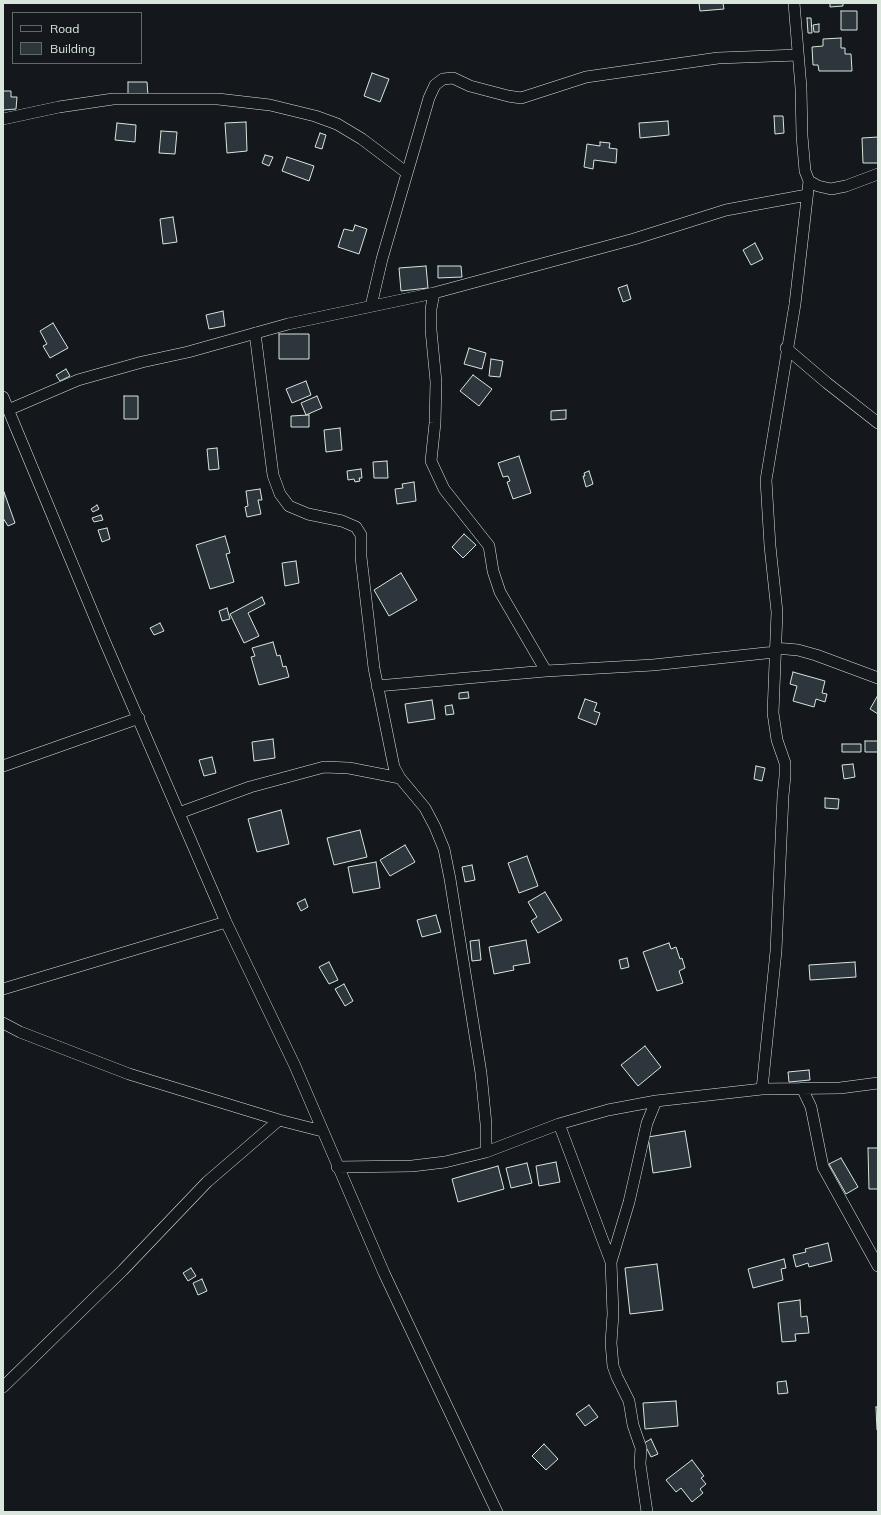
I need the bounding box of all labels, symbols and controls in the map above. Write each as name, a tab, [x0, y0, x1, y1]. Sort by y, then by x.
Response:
legend	[12, 12, 142, 64]
text: Road	[50, 21, 79, 36]
text: Building	[50, 41, 95, 56]

